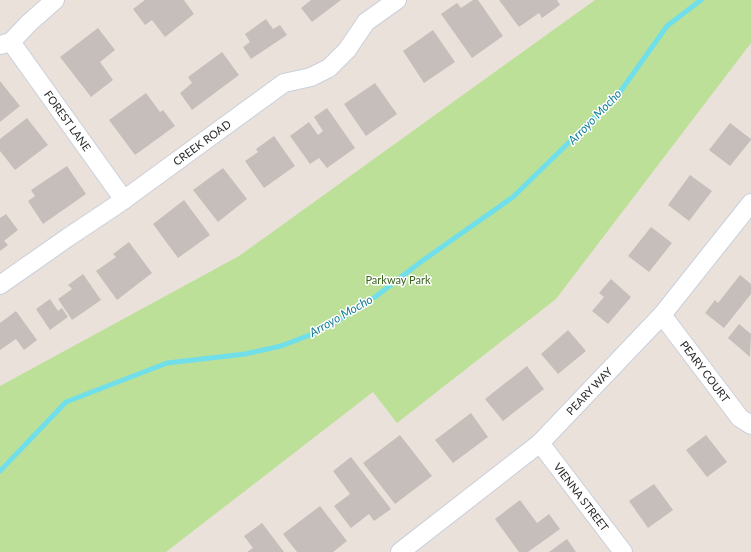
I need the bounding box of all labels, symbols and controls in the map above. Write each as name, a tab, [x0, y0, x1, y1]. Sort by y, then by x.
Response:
water label: Arroyo Mocho	[564, 86, 625, 148]
street label: FOREST LANE	[42, 88, 94, 153]
street label: CREEK ROAD	[170, 117, 233, 168]
park label: Parkway Park	[365, 273, 431, 286]
water label: Arroyo Mocho	[306, 291, 375, 340]
street label: PEARY COURT	[678, 338, 733, 405]
street label: PEARY WAY	[563, 364, 615, 417]
street label: VIENNA STREET	[552, 460, 612, 534]

